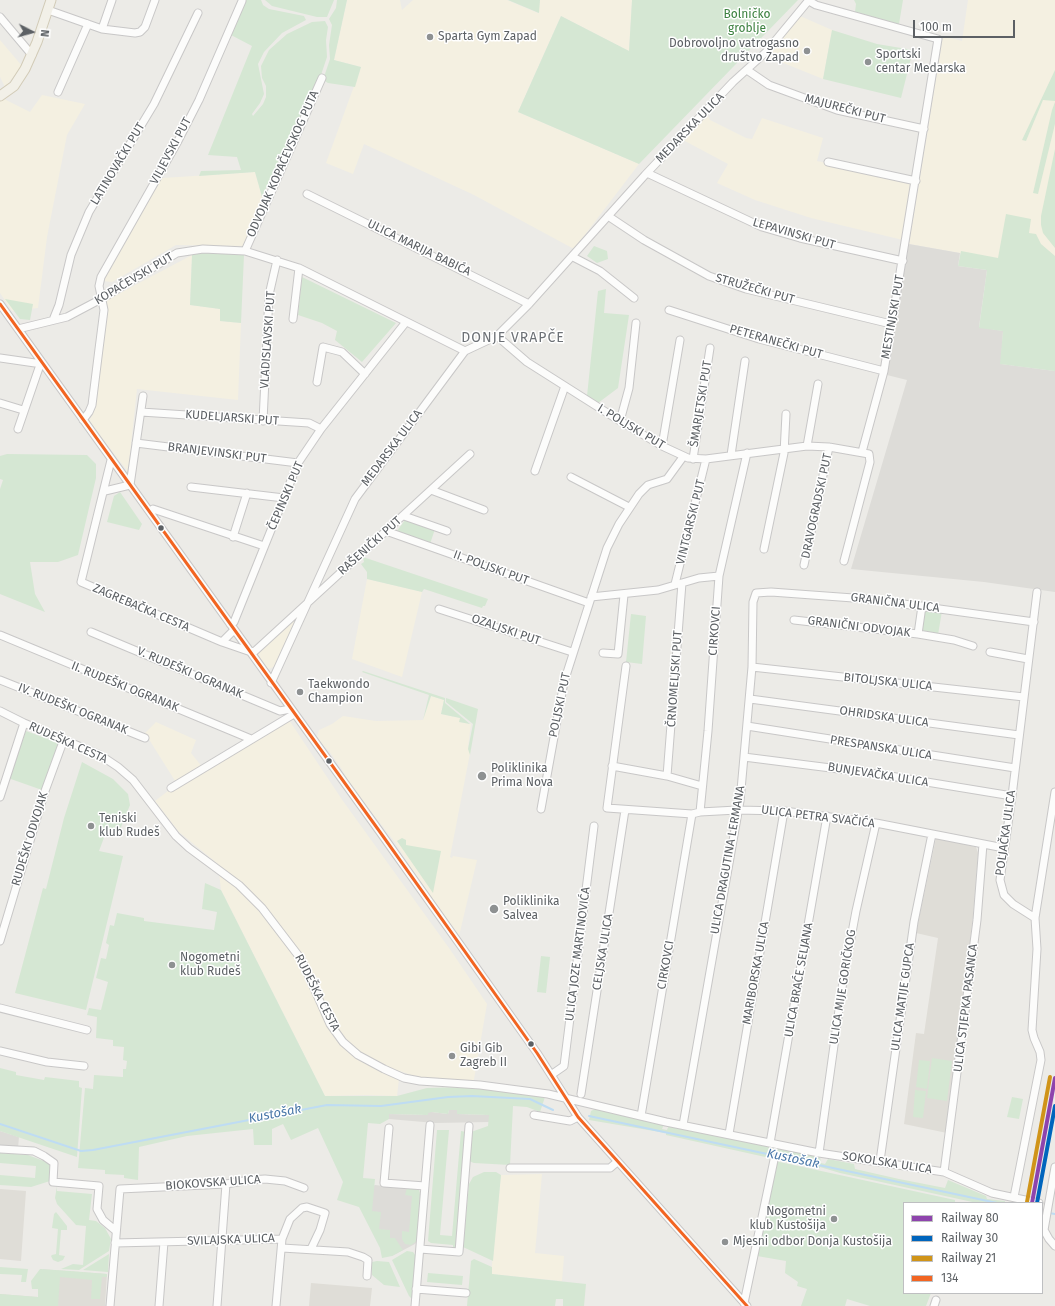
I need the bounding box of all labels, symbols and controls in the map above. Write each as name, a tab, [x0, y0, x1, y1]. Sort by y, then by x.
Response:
park label: Bolničko groblje	[723, 8, 771, 36]
north arrow	[12, 12, 52, 52]
scale bar	[915, 12, 1017, 38]
text: 100 m	[920, 20, 952, 34]
text: N	[38, 29, 51, 38]
place label: Sparta Gym Zapad	[438, 30, 537, 44]
marker: Sparta Gym Zapad	[425, 32, 435, 42]
place label: Dobrovoljno vatrogasno društvo Zapad	[669, 37, 799, 65]
marker: Dobrovoljno vatrogasno društvo Zapad	[802, 46, 812, 56]
place label: Sportski centar Medarska	[876, 48, 966, 76]
marker: Sportski centar Medarska	[863, 57, 873, 67]
street label: ODVOJAK KOPAČEVSKOG PUTA	[244, 88, 322, 240]
street label: MEDARSKA ULICA	[653, 90, 727, 166]
street label: MAJUREČKI PUT	[803, 91, 887, 127]
street label: VILJEVSKI PUT	[147, 115, 195, 187]
street label: LATINOVAČKI PUT	[88, 120, 148, 208]
street label: LEPAVINSKI PUT	[751, 215, 837, 253]
street label: ULICA MARIJA BABIĆA	[365, 217, 473, 279]
street label: KOPAČEVSKI PUT	[92, 250, 176, 308]
street label: STRUŽEČKI PUT	[714, 271, 796, 307]
street label: MESTINJSKI PUT	[879, 274, 907, 360]
street label: VLADISLAVSKI PUT	[257, 291, 279, 389]
street label: PETERANEČKI PUT	[728, 322, 824, 362]
district label: DONJE VRAPČE	[461, 330, 565, 346]
street label: ŠMARJETSKI PUT	[687, 360, 715, 448]
street label: I. POLJSKI PUT	[595, 401, 667, 453]
street label: MEDARSKA ULICA	[359, 407, 425, 489]
street label: KUDELJARSKI PUT	[185, 408, 279, 428]
street label: BRANJEVINSKI PUT	[167, 440, 267, 466]
street label: DRAVOGRADSKI PUT	[799, 452, 835, 560]
street label: ČEPINSKI PUT	[265, 459, 307, 533]
street label: VINTGARSKI PUT	[673, 478, 709, 566]
street label: RAŠENIČKI PUT	[335, 514, 405, 578]
unlabelled marker	[156, 523, 166, 533]
street label: II. POLJSKI PUT	[451, 548, 531, 588]
street label: ZAGREBAČKA CESTA	[90, 581, 192, 635]
street label: GRANIČNA ULICA	[850, 590, 940, 616]
street label: CIRKOVCI	[706, 606, 724, 656]
street label: OZALJSKI PUT	[470, 611, 542, 649]
street label: GRANIČNI ODVOJAK	[807, 614, 911, 640]
street label: ČRNOMELJSKI PUT	[664, 630, 686, 728]
street label: V. RUDEŠKI OGRANAK	[135, 644, 245, 702]
street label: II. RUDEŠKI OGRANAK	[69, 659, 181, 715]
street label: BITOLJSKA ULICA	[843, 670, 933, 694]
street label: POLJSKI PUT	[546, 671, 574, 739]
place label: Taekwondo Champion	[308, 678, 370, 706]
street label: IV. RUDEŠKI OGRANAK	[16, 680, 130, 738]
marker: Taekwondo Champion	[295, 687, 305, 697]
street label: OHRIDSKA ULICA	[839, 704, 929, 730]
street label: RUDEŠKA CESTA	[26, 719, 110, 767]
street label: PRESPANSKA ULICA	[829, 733, 933, 763]
unlabelled marker	[324, 756, 334, 766]
street label: BUNJEVAČKA ULICA	[827, 760, 929, 790]
place label: Poliklinika Prima Nova	[491, 762, 553, 790]
marker: Poliklinika Prima Nova	[476, 770, 488, 782]
street label: ULICA DRAGUTINA LERMANA	[708, 785, 748, 935]
street label: POLJAČKA ULICA	[993, 789, 1019, 877]
street label: RUDEŠKI ODVOJAK	[9, 790, 51, 888]
street label: ULICA PETRA SVAČIĆA	[760, 803, 876, 831]
place label: Teniski klub Rudeš	[99, 812, 160, 840]
marker: Teniski klub Rudeš	[86, 821, 96, 831]
street label: ULICA JOZE MARTINOVIĆA	[563, 886, 593, 1022]
place label: Poliklinika Salvea	[503, 895, 559, 923]
marker: Poliklinika Salvea	[488, 903, 500, 915]
street label: CELJSKA ULICA	[590, 913, 616, 991]
street label: MARIBORSKA ULICA	[740, 920, 772, 1026]
street label: ULICA BRAĆE SELJANA	[782, 922, 816, 1038]
street label: ULICA MIJE GORIČKOG	[827, 928, 859, 1046]
street label: CIRKOVCI	[655, 939, 677, 991]
street label: ULICA MATIJE GUPCA	[888, 942, 918, 1052]
street label: ULICA STJEPKA PASANCA	[951, 943, 981, 1073]
place label: Nogometni klub Rudeš	[180, 951, 241, 979]
street label: RUDEŠKA CESTA	[291, 952, 343, 1034]
marker: Nogometni klub Rudeš	[167, 960, 177, 970]
unlabelled marker	[526, 1039, 536, 1049]
place label: Gibi Gib Zagreb II	[460, 1042, 507, 1070]
marker: Gibi Gib Zagreb II	[447, 1051, 457, 1061]
water label: Kustošak	[247, 1101, 303, 1127]
water label: Kustošak	[765, 1146, 821, 1172]
street label: SOKOLSKA ULICA	[841, 1149, 933, 1177]
street label: BIOKOVSKA ULICA	[165, 1172, 261, 1194]
legend	[903, 1202, 1043, 1294]
place label: Nogometni klub Kustošija	[749, 1205, 826, 1233]
text: Railway 80	[941, 1211, 999, 1225]
marker: Nogometni klub Kustošija	[829, 1214, 839, 1224]
street label: SVILAJSKA ULICA	[187, 1231, 275, 1249]
text: Railway 30	[941, 1231, 998, 1245]
place label: Mjesni odbor Donja Kustošija	[733, 1235, 892, 1249]
marker: Mjesni odbor Donja Kustošija	[720, 1237, 730, 1247]
text: Railway 21	[941, 1251, 996, 1265]
text: 134	[941, 1271, 959, 1285]

